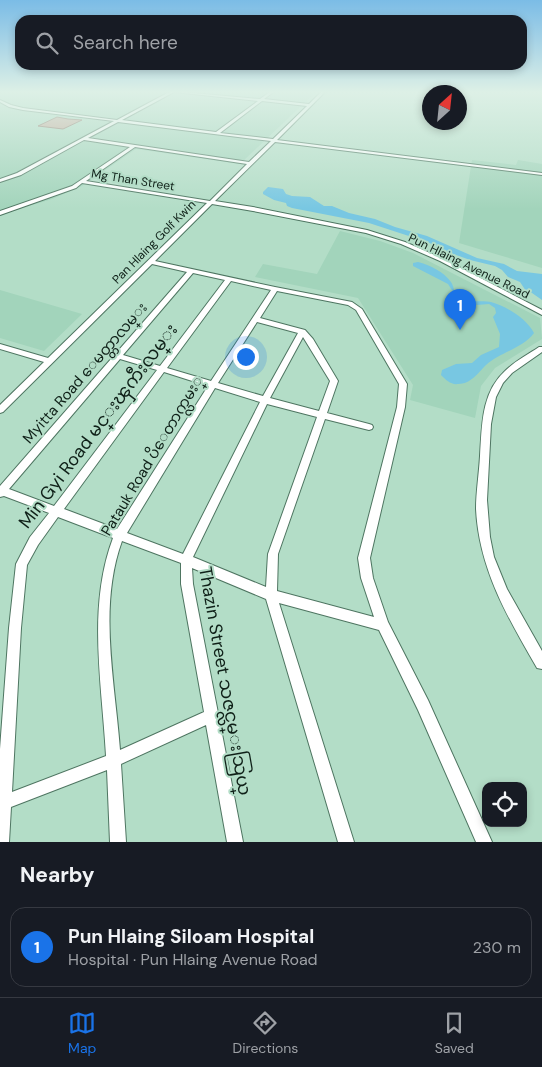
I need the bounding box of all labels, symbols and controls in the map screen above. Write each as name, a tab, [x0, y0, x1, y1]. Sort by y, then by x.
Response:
search box	[15, 15, 527, 70]
icon: search	[33, 29, 61, 57]
text: Search here	[73, 30, 178, 55]
north arrow	[422, 85, 467, 130]
street label: Mg Than Street	[90, 166, 176, 195]
street label: Pan Hlaing Golf Kwin	[109, 197, 199, 287]
street label: Pun Hlaing Avenue Road	[406, 230, 532, 302]
pin: 1	[444, 289, 476, 330]
street label: Myitta Road ေမတ္တာလမ္း	[18, 298, 153, 449]
street label: Min Gyi Road မင္းၾကီးလမ္း	[11, 318, 185, 535]
your location	[233, 344, 259, 370]
street label: Patauk Road ပိေတာက္လမး္	[96, 373, 209, 540]
street label: Thazin Street သဇင္လမ္းသြယ္	[190, 565, 257, 798]
map controls	[482, 782, 527, 827]
button: locate	[482, 782, 527, 827]
text: Nearby	[20, 861, 94, 889]
text: Pun Hlaing Siloam Hospital	[68, 924, 314, 949]
text: 1	[34, 937, 40, 958]
text: 230 m	[473, 937, 521, 958]
text: Hospital · Pun Hlaing Avenue Road	[68, 949, 318, 970]
tab: Map	[68, 1009, 96, 1057]
tab: Directions	[233, 1009, 298, 1057]
tab: Saved	[435, 1009, 474, 1057]

